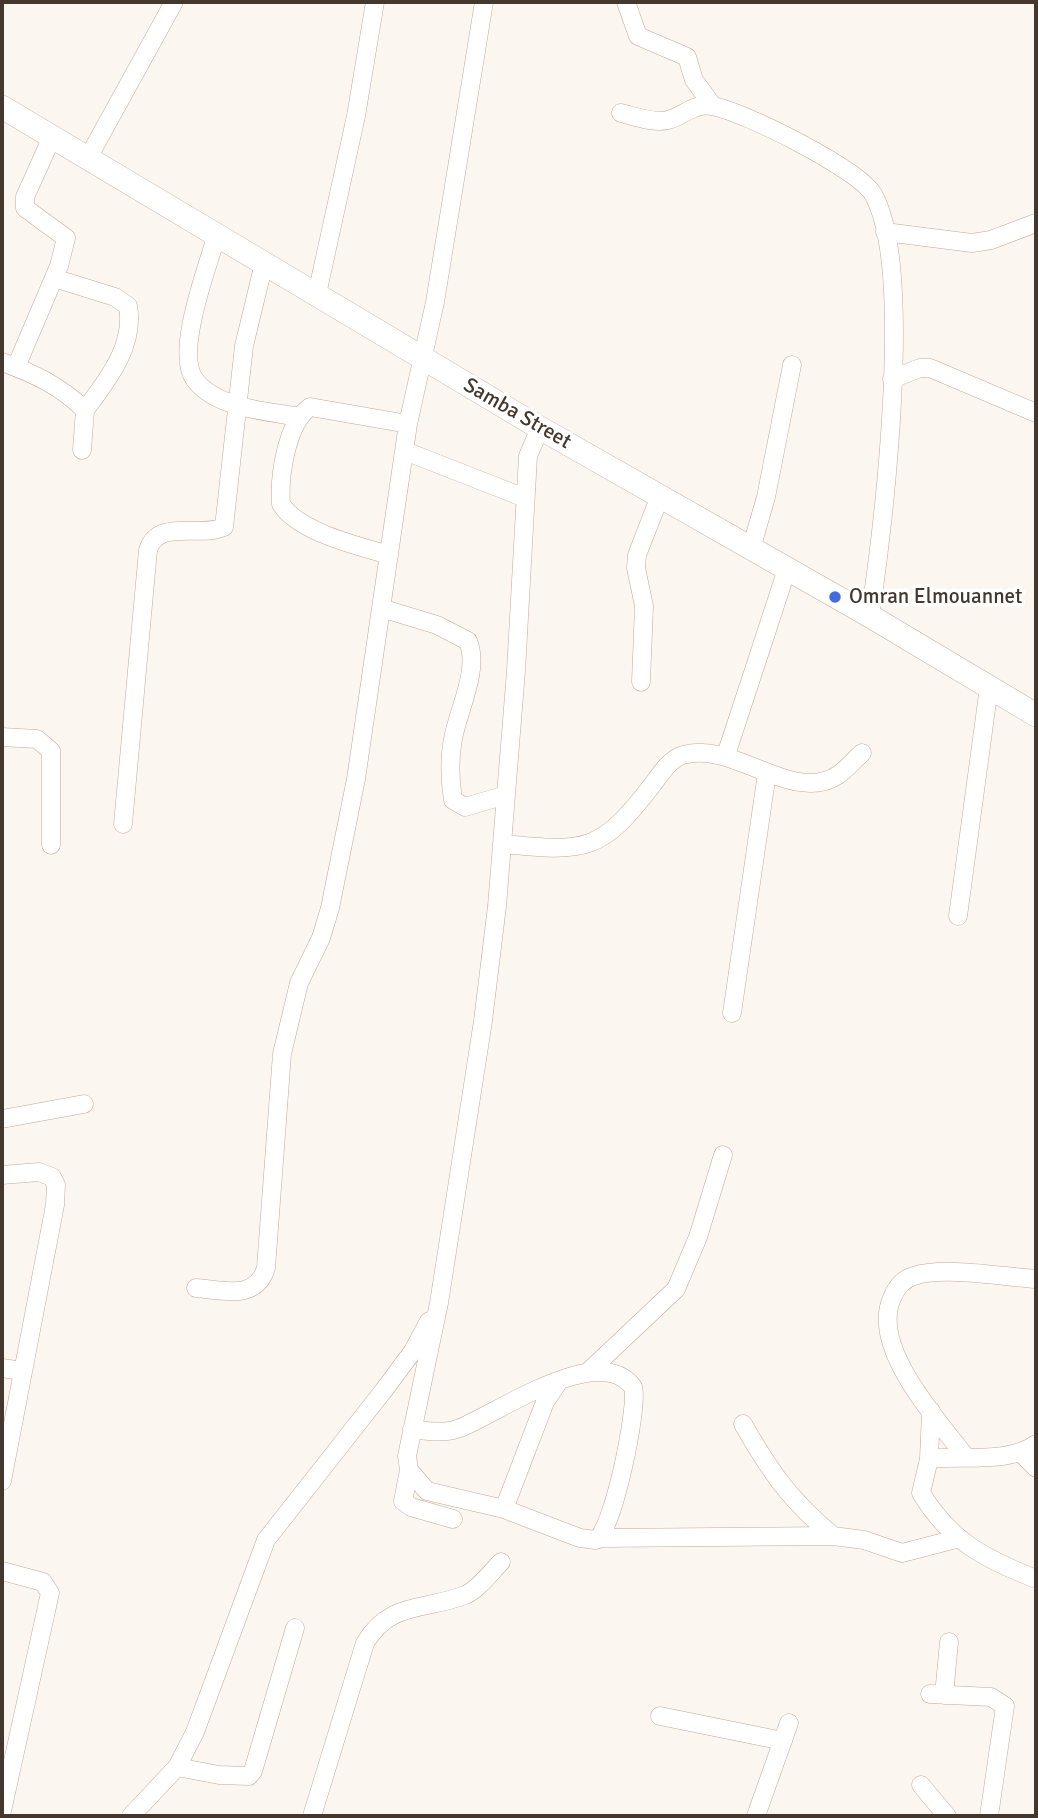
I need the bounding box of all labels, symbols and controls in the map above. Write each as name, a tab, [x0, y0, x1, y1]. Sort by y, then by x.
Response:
street label: Samba Street	[459, 373, 575, 455]
place label: Omran Elmouannet	[849, 584, 1022, 610]
marker: Omran Elmouannet	[827, 589, 843, 605]

